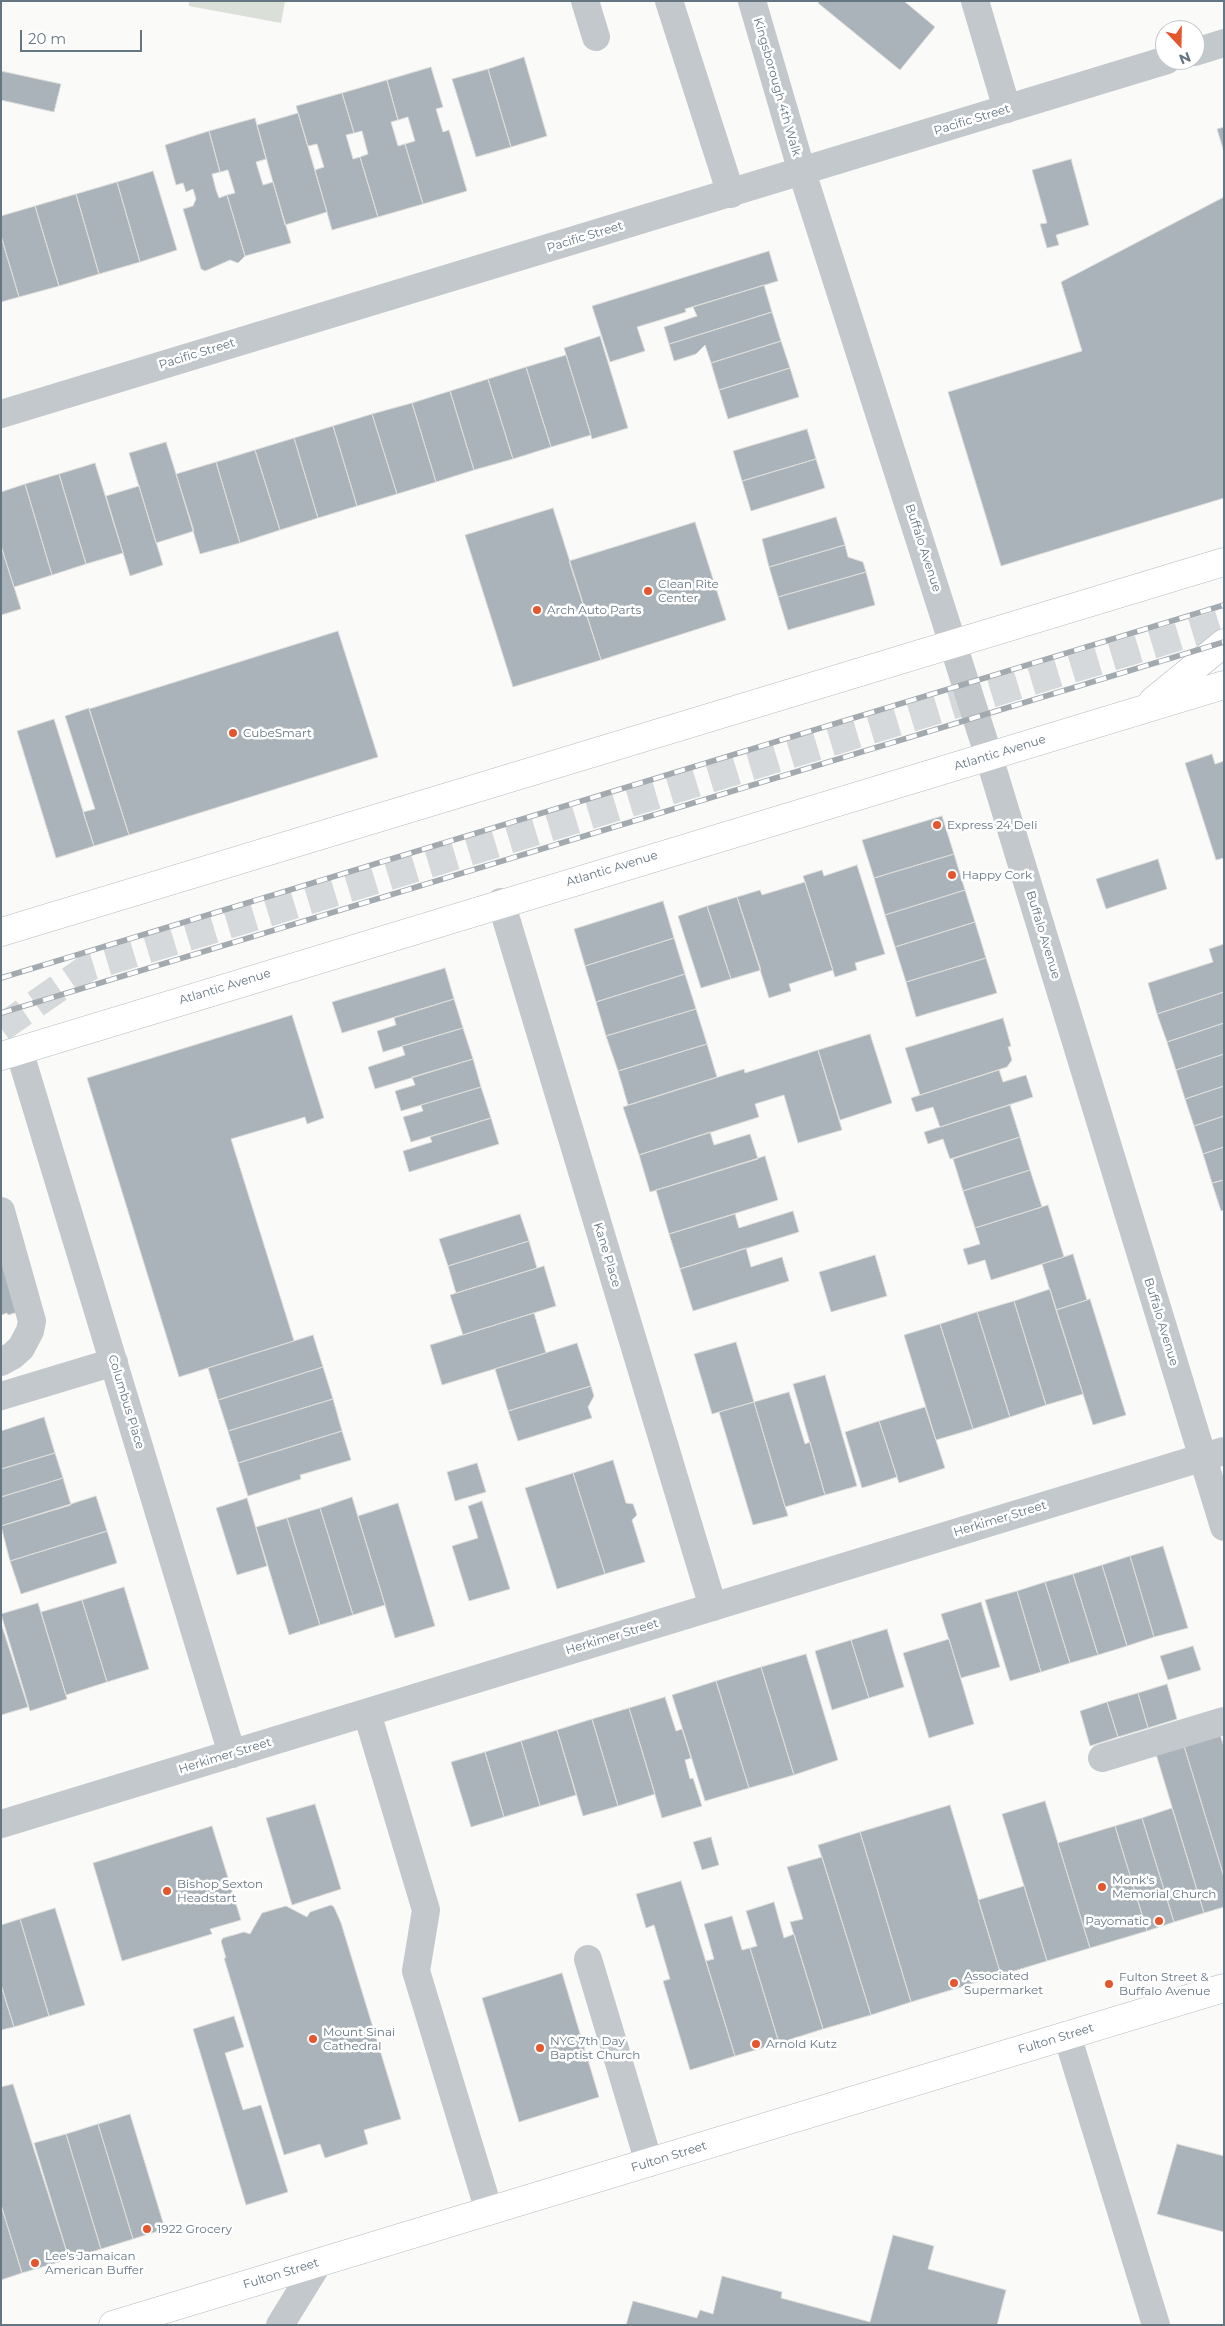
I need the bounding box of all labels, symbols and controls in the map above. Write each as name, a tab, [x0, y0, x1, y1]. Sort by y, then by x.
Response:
street label: Kingsborough 4th Walk	[750, 16, 804, 158]
scale bar	[22, 20, 145, 52]
north arrow	[1155, 20, 1205, 70]
text: 20 m	[28, 29, 66, 48]
text: N	[1177, 48, 1194, 68]
street label: Pacific Street	[932, 102, 1012, 138]
street label: Pacific Street	[545, 219, 625, 255]
street label: Pacific Street	[157, 336, 237, 372]
street label: Buffalo Avenue	[902, 502, 944, 594]
place label: Clean Rite Center	[658, 577, 719, 605]
marker: Clean Rite Center	[642, 585, 654, 597]
place label: Arch Auto Parts	[547, 603, 641, 617]
marker: Arch Auto Parts	[531, 604, 543, 616]
place label: CubeSmart	[243, 726, 312, 740]
marker: CubeSmart	[227, 727, 239, 739]
street label: Atlantic Avenue	[952, 732, 1048, 774]
place label: Express 24 Deli	[947, 818, 1037, 832]
marker: Express 24 Deli	[931, 819, 943, 831]
street label: Atlantic Avenue	[564, 848, 660, 890]
place label: Happy Cork	[962, 868, 1032, 882]
marker: Happy Cork	[946, 869, 958, 881]
street label: Buffalo Avenue	[1023, 889, 1063, 981]
street label: Atlantic Avenue	[177, 966, 273, 1008]
street label: Kane Place	[590, 1221, 624, 1289]
street label: Buffalo Avenue	[1141, 1276, 1181, 1368]
street label: Columbus Place	[105, 1353, 147, 1451]
street label: Herkimer Street	[952, 1498, 1048, 1540]
street label: Herkimer Street	[564, 1616, 660, 1658]
street label: Herkimer Street	[177, 1735, 273, 1777]
place label: Monk's Memorial Church	[1112, 1873, 1216, 1901]
place label: Bishop Sexton Headstart	[177, 1877, 263, 1905]
marker: Monk's Memorial Church	[1096, 1881, 1108, 1893]
marker: Bishop Sexton Headstart	[161, 1885, 173, 1897]
place label: Payomatic	[1085, 1914, 1149, 1928]
marker: Payomatic	[1153, 1915, 1165, 1927]
place label: Associated Supermarket	[964, 1969, 1043, 1997]
place label: Fulton Street & Buffalo Avenue	[1119, 1970, 1210, 1998]
marker: Associated Supermarket	[948, 1977, 960, 1989]
marker: Fulton Street & Buffalo Avenue	[1103, 1978, 1115, 1990]
street label: Fulton Street	[1016, 2021, 1096, 2057]
place label: Mount Sinai Cathedral	[323, 2025, 395, 2053]
marker: Mount Sinai Cathedral	[307, 2033, 319, 2045]
place label: NYC 7th Day Baptist Church	[550, 2034, 640, 2062]
place label: Arnold Kutz	[766, 2037, 837, 2051]
marker: Arnold Kutz	[750, 2038, 762, 2050]
marker: NYC 7th Day Baptist Church	[534, 2042, 546, 2054]
street label: Fulton Street	[629, 2139, 709, 2175]
place label: 1922 Grocery	[157, 2222, 232, 2236]
marker: 1922 Grocery	[141, 2223, 153, 2235]
place label: Lee's Jamaican American Buffer	[45, 2249, 144, 2277]
street label: Fulton Street	[241, 2256, 321, 2292]
marker: Lee's Jamaican American Buffer	[29, 2257, 41, 2269]

